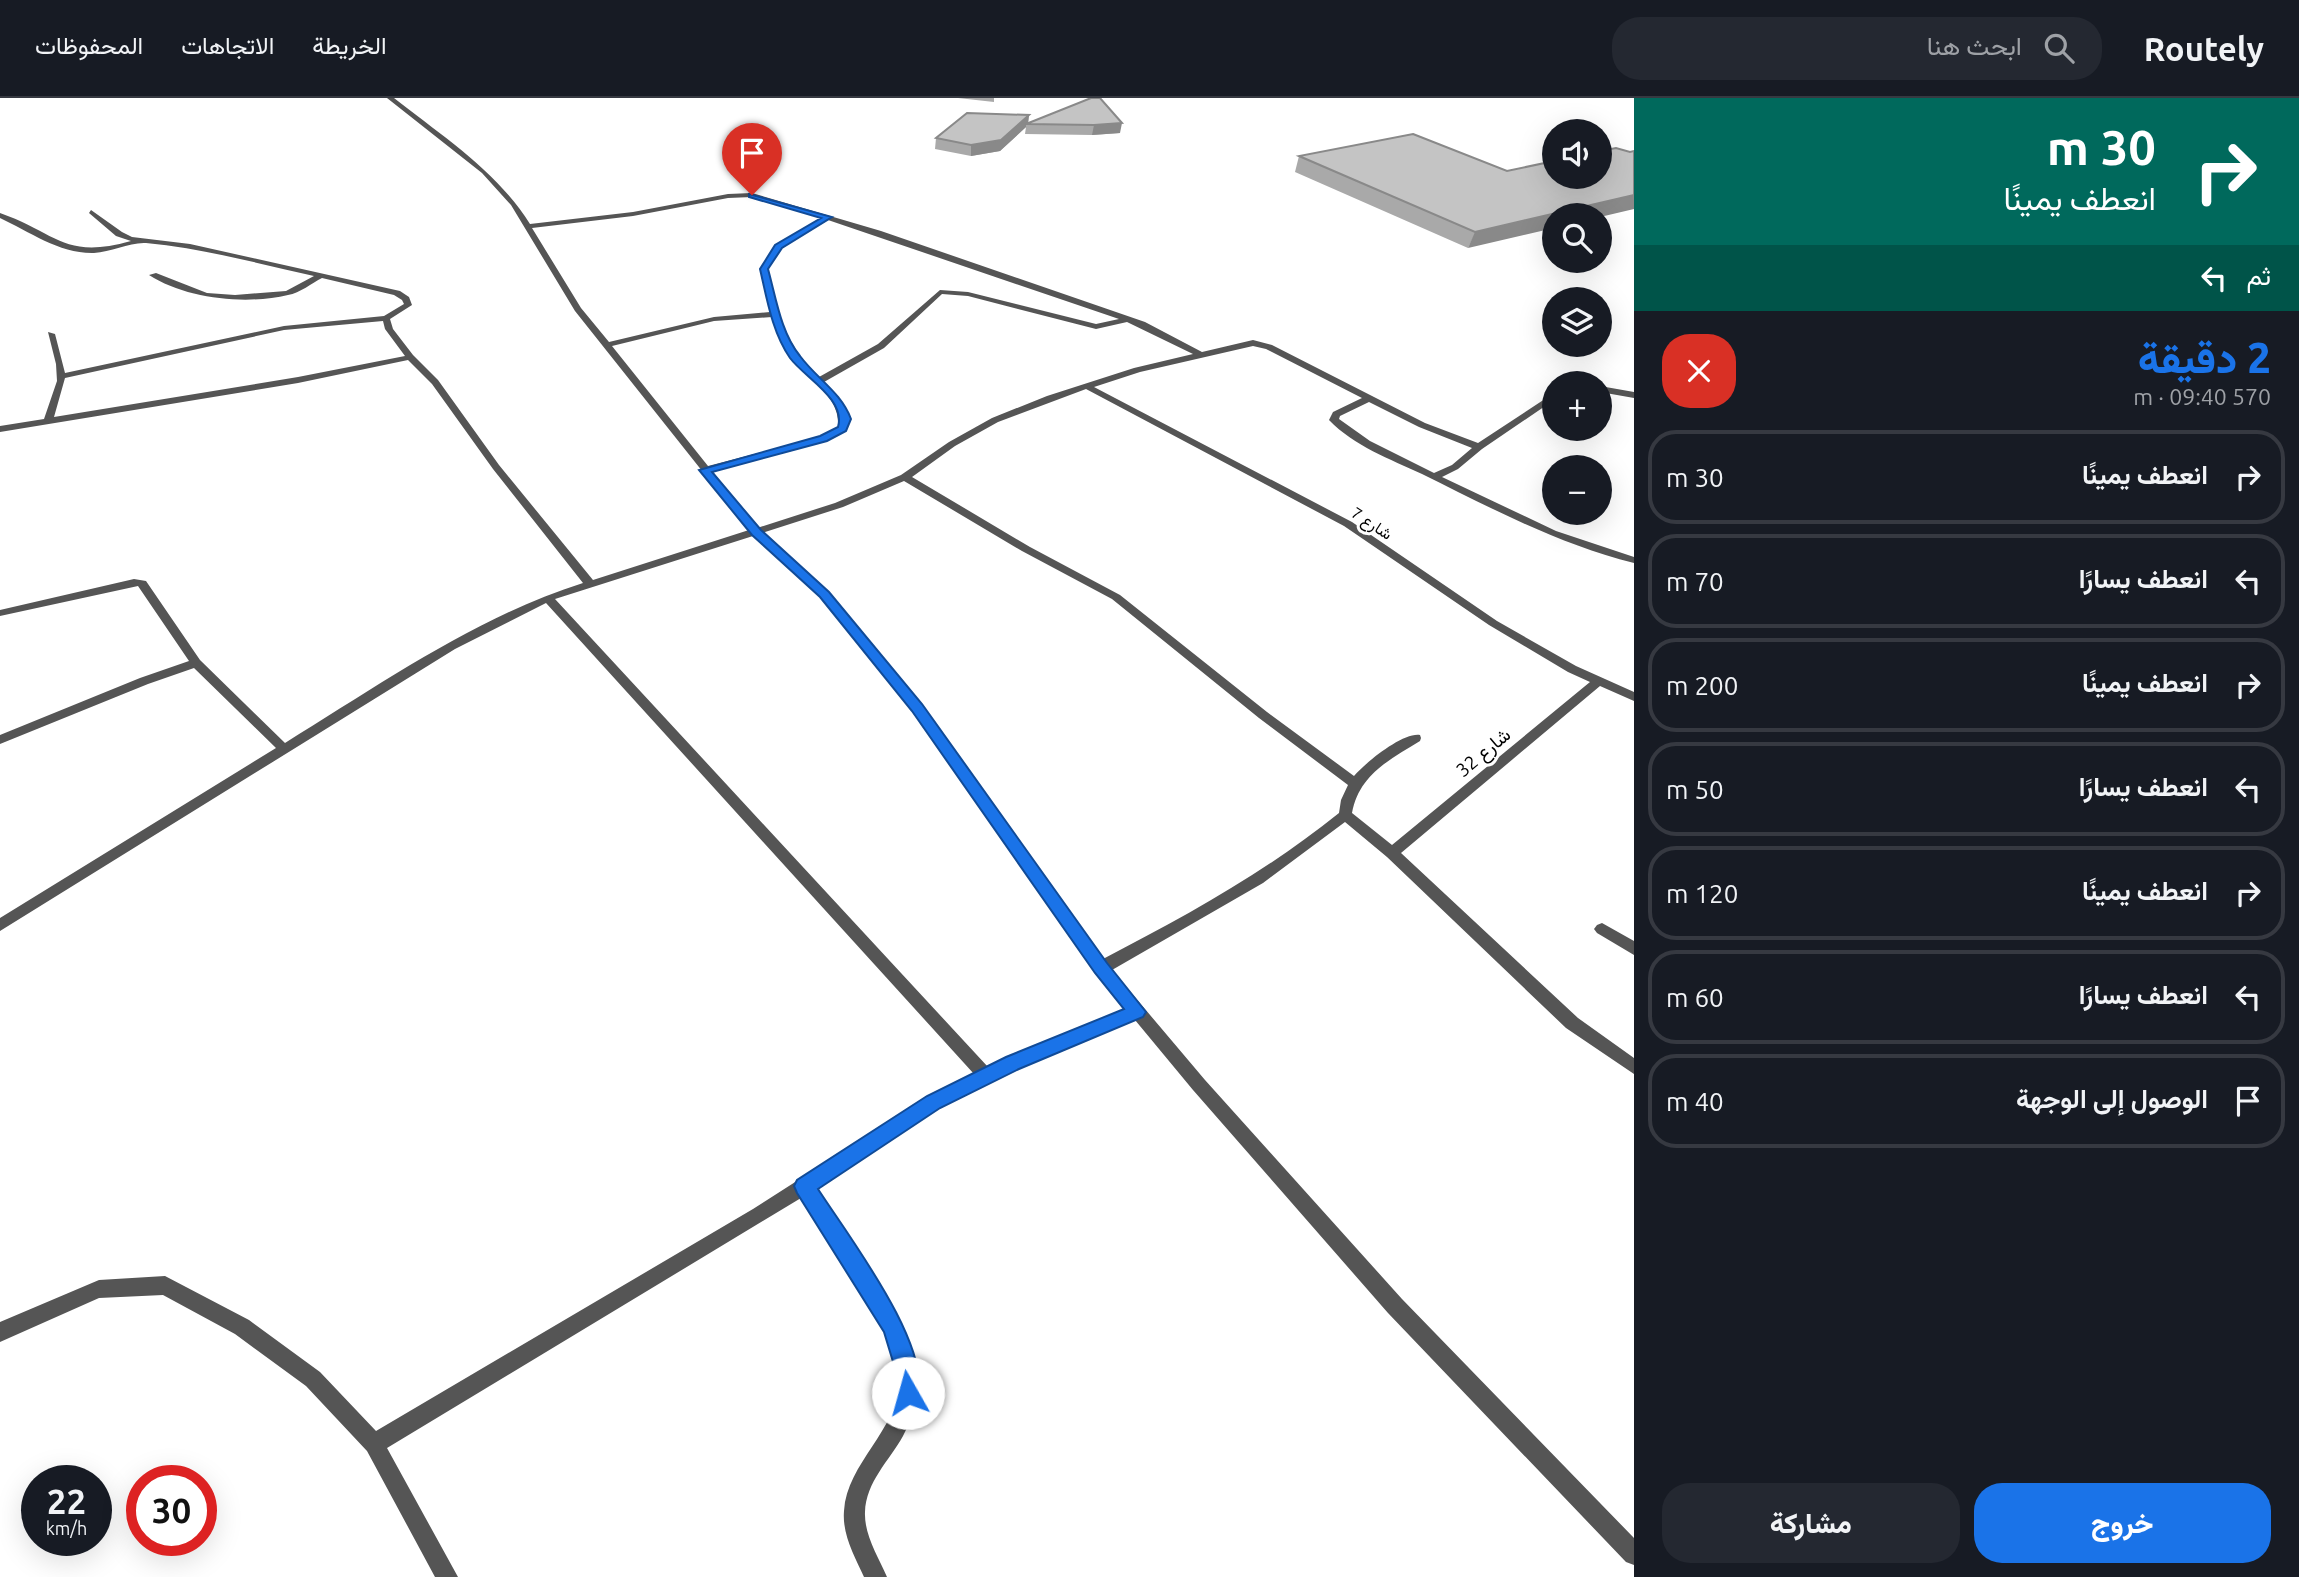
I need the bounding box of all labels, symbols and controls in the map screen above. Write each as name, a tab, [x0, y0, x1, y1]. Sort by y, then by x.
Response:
search box	[1612, 17, 2102, 80]
icon: search	[2040, 29, 2078, 67]
text: Routely	[2144, 30, 2264, 67]
text: ابحث هنا	[1927, 31, 2022, 60]
text: المحفوظات	[35, 32, 143, 59]
text: الاتجاهات	[181, 32, 274, 59]
text: الخريطة	[312, 32, 387, 59]
map controls	[1542, 119, 1612, 525]
button: sound	[1542, 119, 1612, 189]
text: 30 m	[2047, 119, 2156, 174]
pin	[722, 123, 782, 195]
icon: right	[2180, 126, 2271, 217]
icon: arrive	[733, 134, 771, 172]
text: انعطف يمينًا	[2003, 180, 2156, 216]
button: search	[1542, 203, 1612, 273]
icon: left	[2195, 259, 2233, 297]
text: ثم	[2247, 261, 2271, 290]
button: layers	[1542, 287, 1612, 357]
button: close	[1662, 334, 1736, 408]
text: 2 دقيقة	[2138, 334, 2271, 381]
button: +	[1542, 371, 1612, 441]
text: 570 m · 09:40	[2133, 384, 2271, 409]
button: −	[1542, 455, 1612, 525]
icon: right	[2229, 458, 2267, 496]
text: انعطف يمينًا	[2082, 460, 2208, 489]
text: 30 m	[1666, 463, 1724, 492]
street label: شارع 7	[1347, 503, 1396, 545]
icon: left	[2229, 562, 2267, 600]
text: انعطف يسارًا	[2079, 564, 2208, 593]
text: 70 m	[1666, 567, 1724, 596]
icon: right	[2229, 666, 2267, 704]
text: انعطف يمينًا	[2082, 668, 2208, 697]
text: 200 m	[1666, 671, 1738, 700]
street label: شارع 32	[1451, 723, 1516, 783]
icon: left	[2229, 770, 2267, 808]
text: انعطف يسارًا	[2079, 772, 2208, 801]
text: 50 m	[1666, 775, 1724, 804]
icon: right	[2229, 874, 2267, 912]
text: انعطف يمينًا	[2082, 876, 2208, 905]
text: 120 m	[1666, 879, 1738, 908]
icon: left	[2229, 978, 2267, 1016]
text: انعطف يسارًا	[2079, 980, 2208, 1009]
text: 60 m	[1666, 983, 1724, 1012]
icon: arrive	[2229, 1082, 2267, 1120]
text: الوصول إلى الوجهة	[2016, 1084, 2208, 1113]
text: 40 m	[1666, 1087, 1724, 1116]
position arrow	[871, 1356, 945, 1430]
speed limit sign: 30	[126, 1465, 217, 1556]
text: 22	[47, 1481, 86, 1521]
button: مشاركة	[1662, 1483, 1960, 1563]
button: خروج	[1974, 1483, 2271, 1563]
text: km/h	[46, 1518, 87, 1538]

